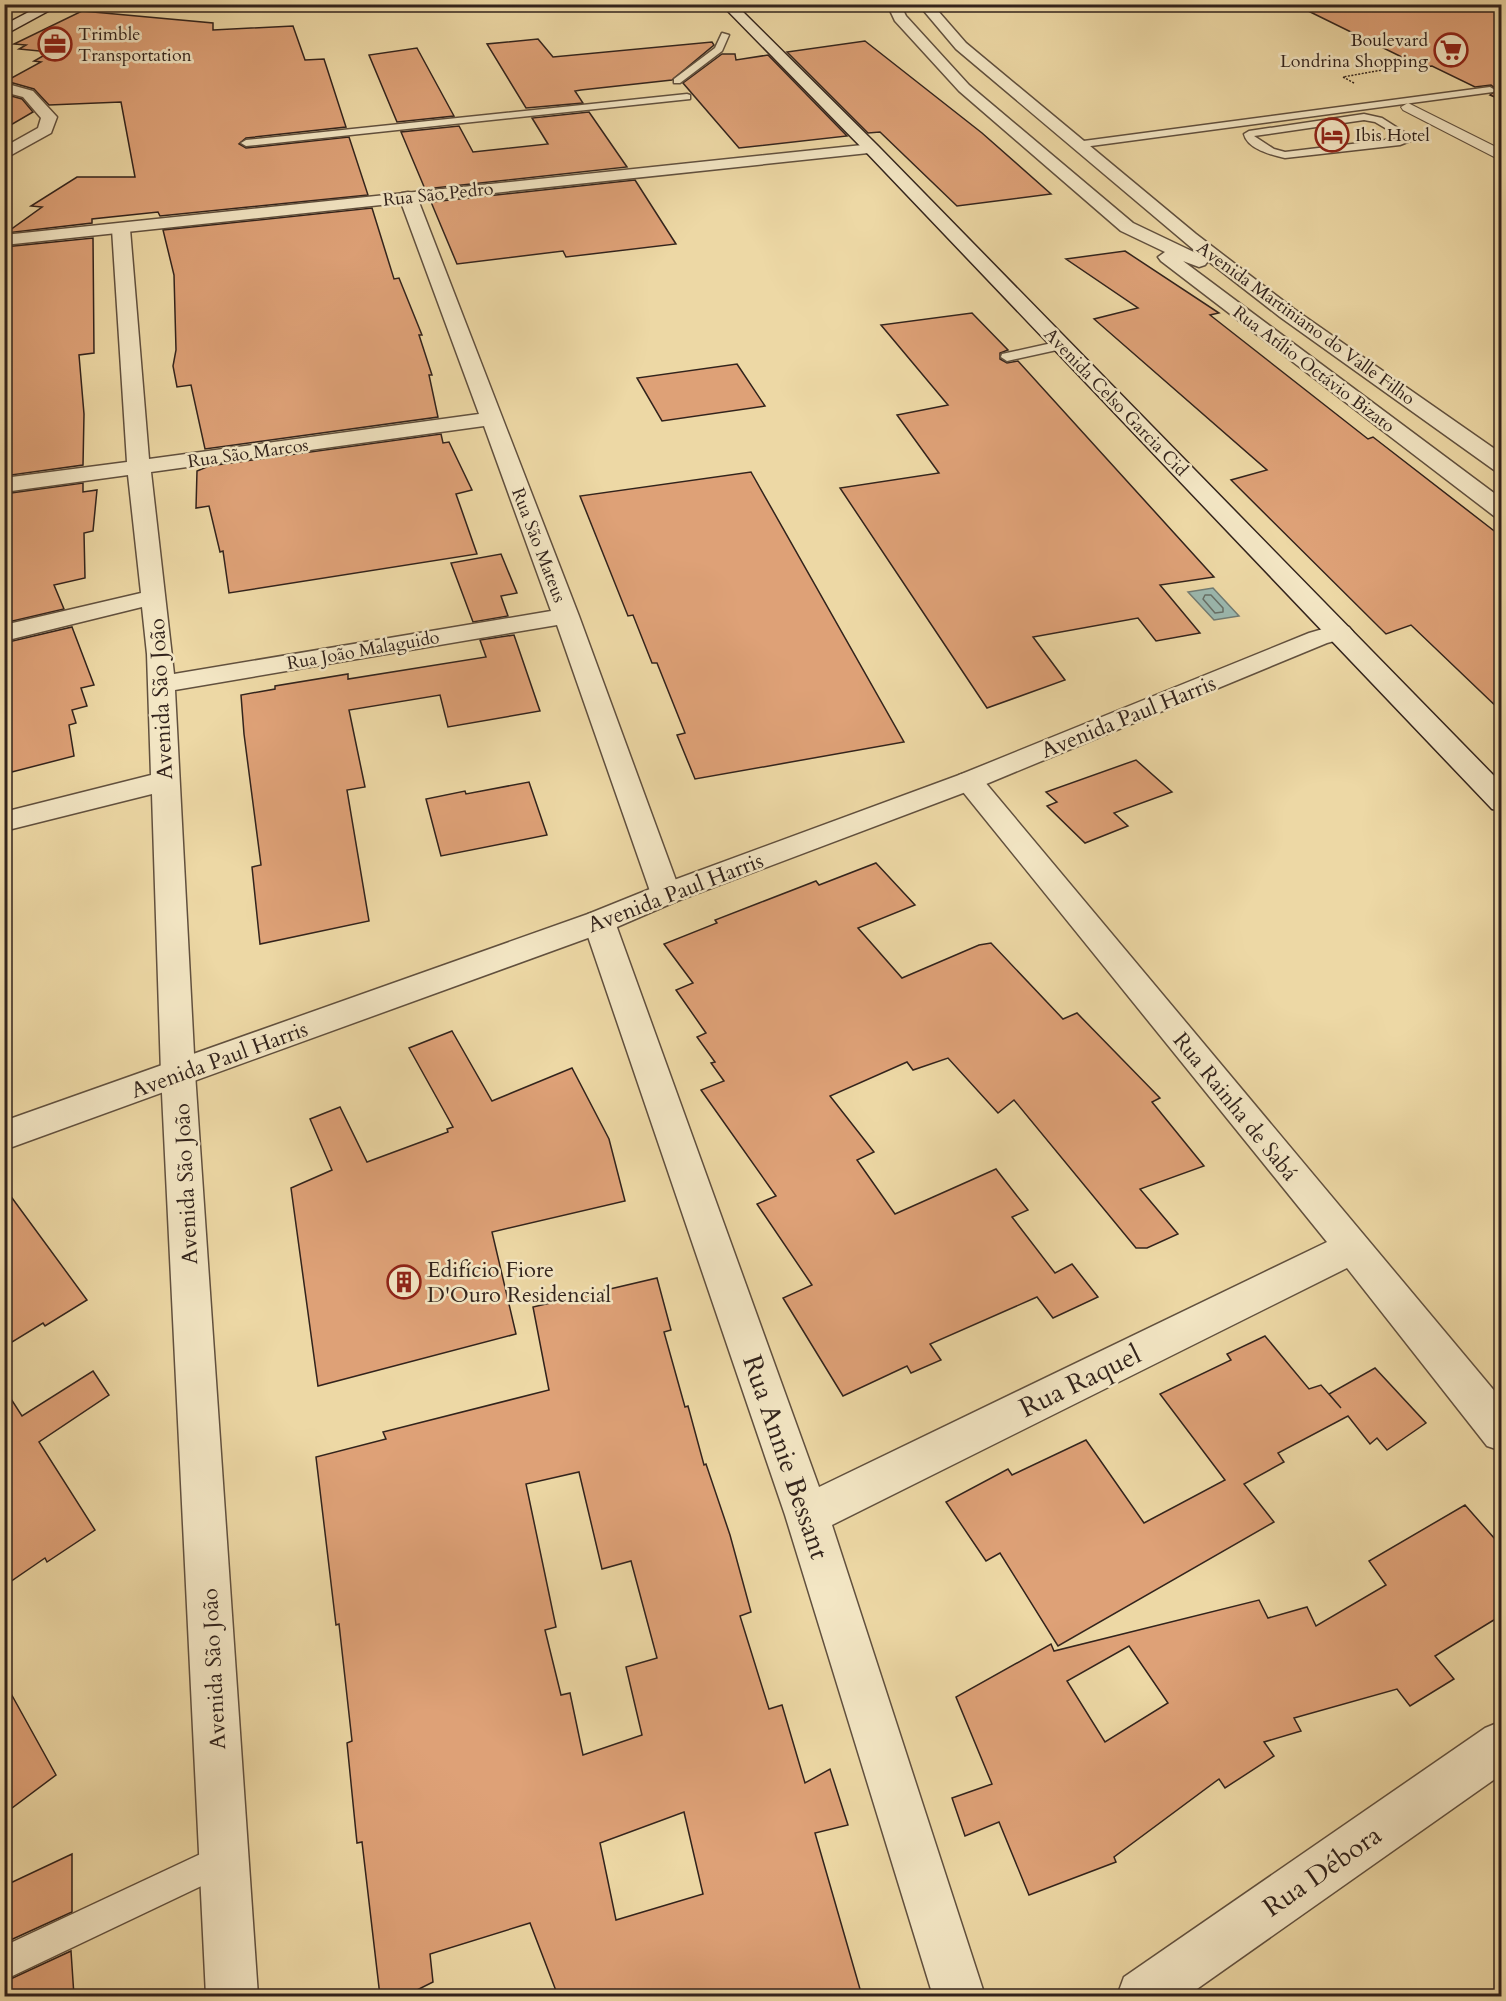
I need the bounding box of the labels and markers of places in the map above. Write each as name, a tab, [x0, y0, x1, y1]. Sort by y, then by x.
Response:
place label: Trimble Transportation	[78, 22, 193, 68]
office icon: Trimble Transportation	[37, 26, 73, 62]
place label: Boulevard Londrina Shopping	[1280, 28, 1429, 74]
supermarket icon: Boulevard Londrina Shopping	[1433, 32, 1469, 68]
hotel icon: Ibis Hotel	[1314, 117, 1350, 153]
place label: Ibis Hotel	[1355, 123, 1430, 148]
place label: Edifício Fiore D'Ouro Residencial	[427, 1255, 611, 1310]
building icon: Edifício Fiore D'Ouro Residencial	[386, 1264, 422, 1300]

